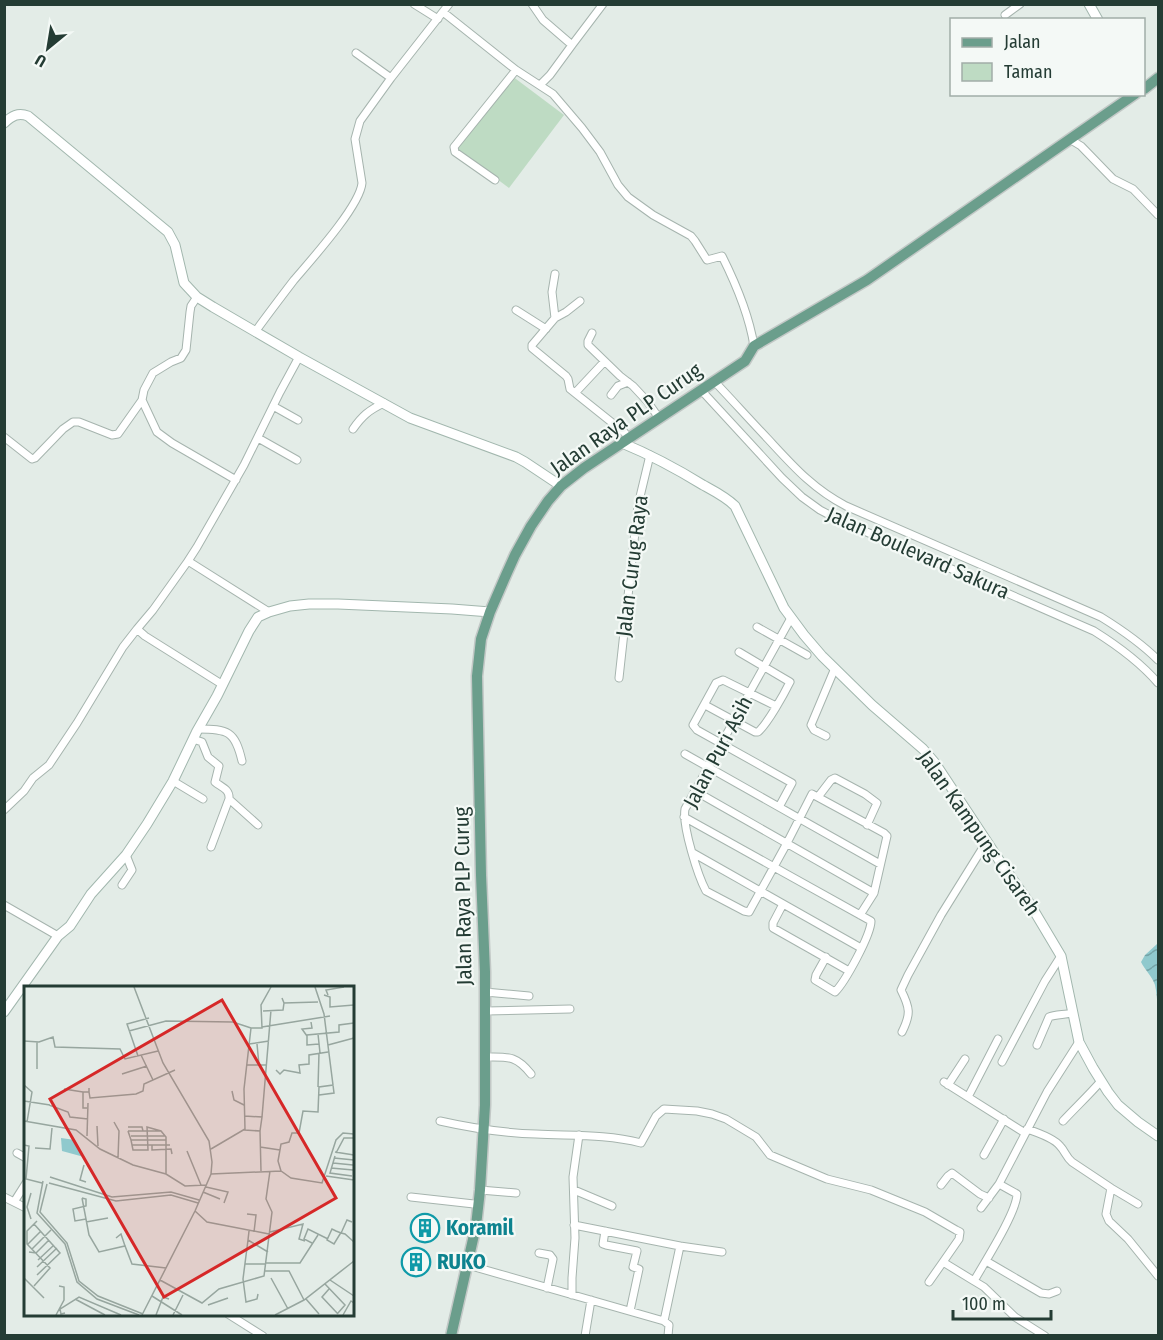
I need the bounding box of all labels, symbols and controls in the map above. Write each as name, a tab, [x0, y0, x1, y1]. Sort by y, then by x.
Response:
north arrow	[18, 18, 78, 78]
legend	[950, 18, 1145, 96]
text: Jalan	[1004, 31, 1041, 53]
text: U	[32, 50, 50, 71]
text: Taman	[1004, 61, 1052, 83]
street label: Jalan Raya PLP Curug	[545, 357, 707, 481]
street label: Jalan Curug Raya	[610, 494, 654, 638]
street label: Jalan Boulevard Sakura	[823, 501, 1013, 605]
street label: Jalan Puri Asih	[678, 692, 758, 812]
street label: Jalan Kampung Cisareh	[912, 745, 1046, 921]
street label: Jalan Raya PLP Curug	[448, 806, 478, 986]
inset map	[24, 986, 354, 1316]
building icon: Koramil	[409, 1212, 441, 1244]
place label: Koramil	[446, 1215, 514, 1241]
building icon: RUKO	[400, 1246, 432, 1278]
place label: RUKO	[437, 1249, 486, 1275]
scale bar	[953, 1283, 1050, 1321]
text: 100 m	[962, 1293, 1006, 1315]

